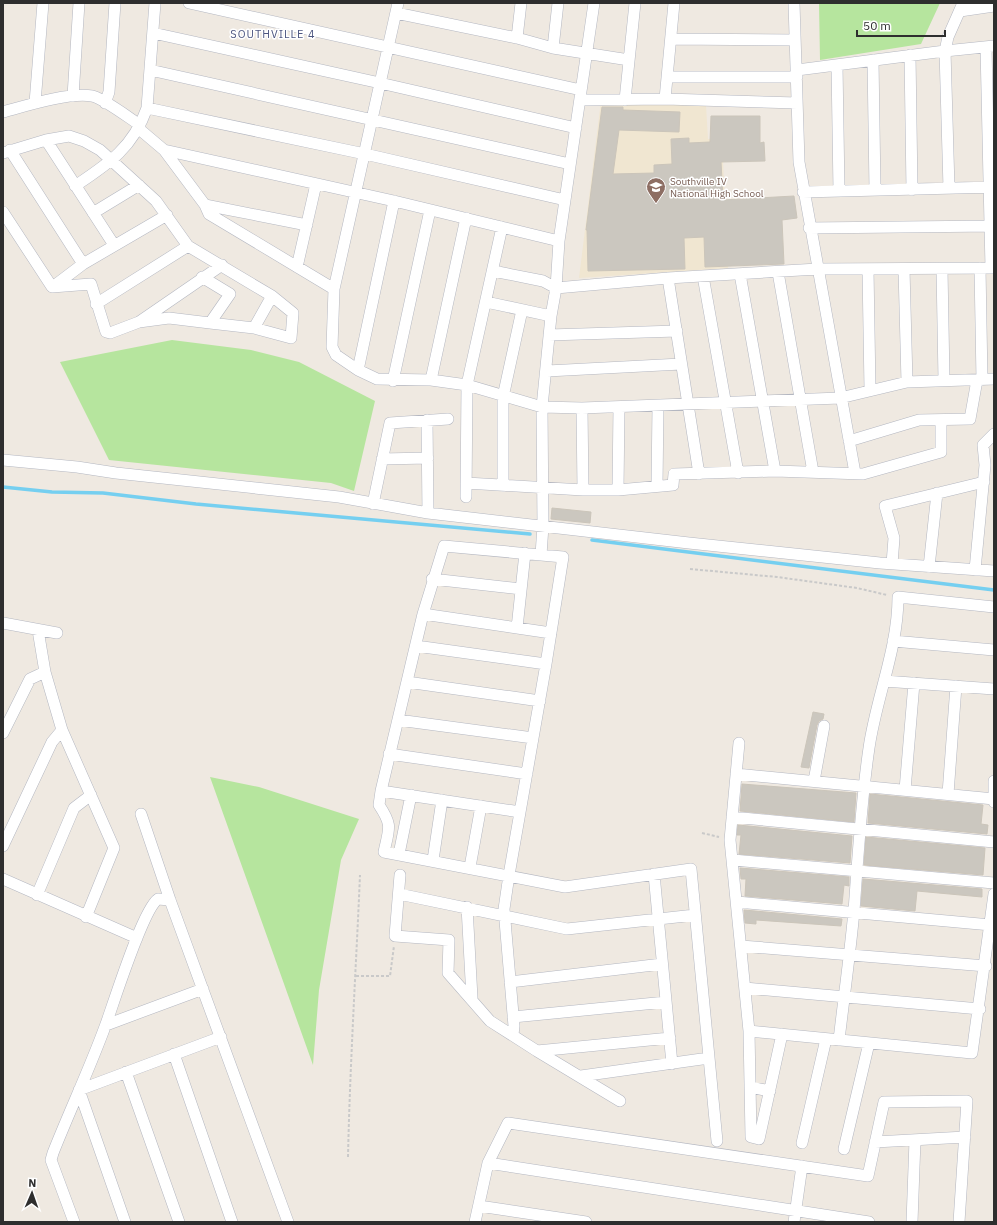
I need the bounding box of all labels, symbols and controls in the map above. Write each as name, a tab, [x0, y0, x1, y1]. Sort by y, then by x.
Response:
scale bar	[857, 12, 945, 38]
text: 50 m	[863, 18, 891, 33]
district label: SOUTHVILLE 4	[230, 27, 316, 41]
place label: Southville IV National High School	[670, 175, 764, 200]
school or university icon: Southville IV National High School	[645, 176, 667, 204]
north arrow	[12, 1173, 52, 1213]
text: N	[28, 1176, 37, 1190]

